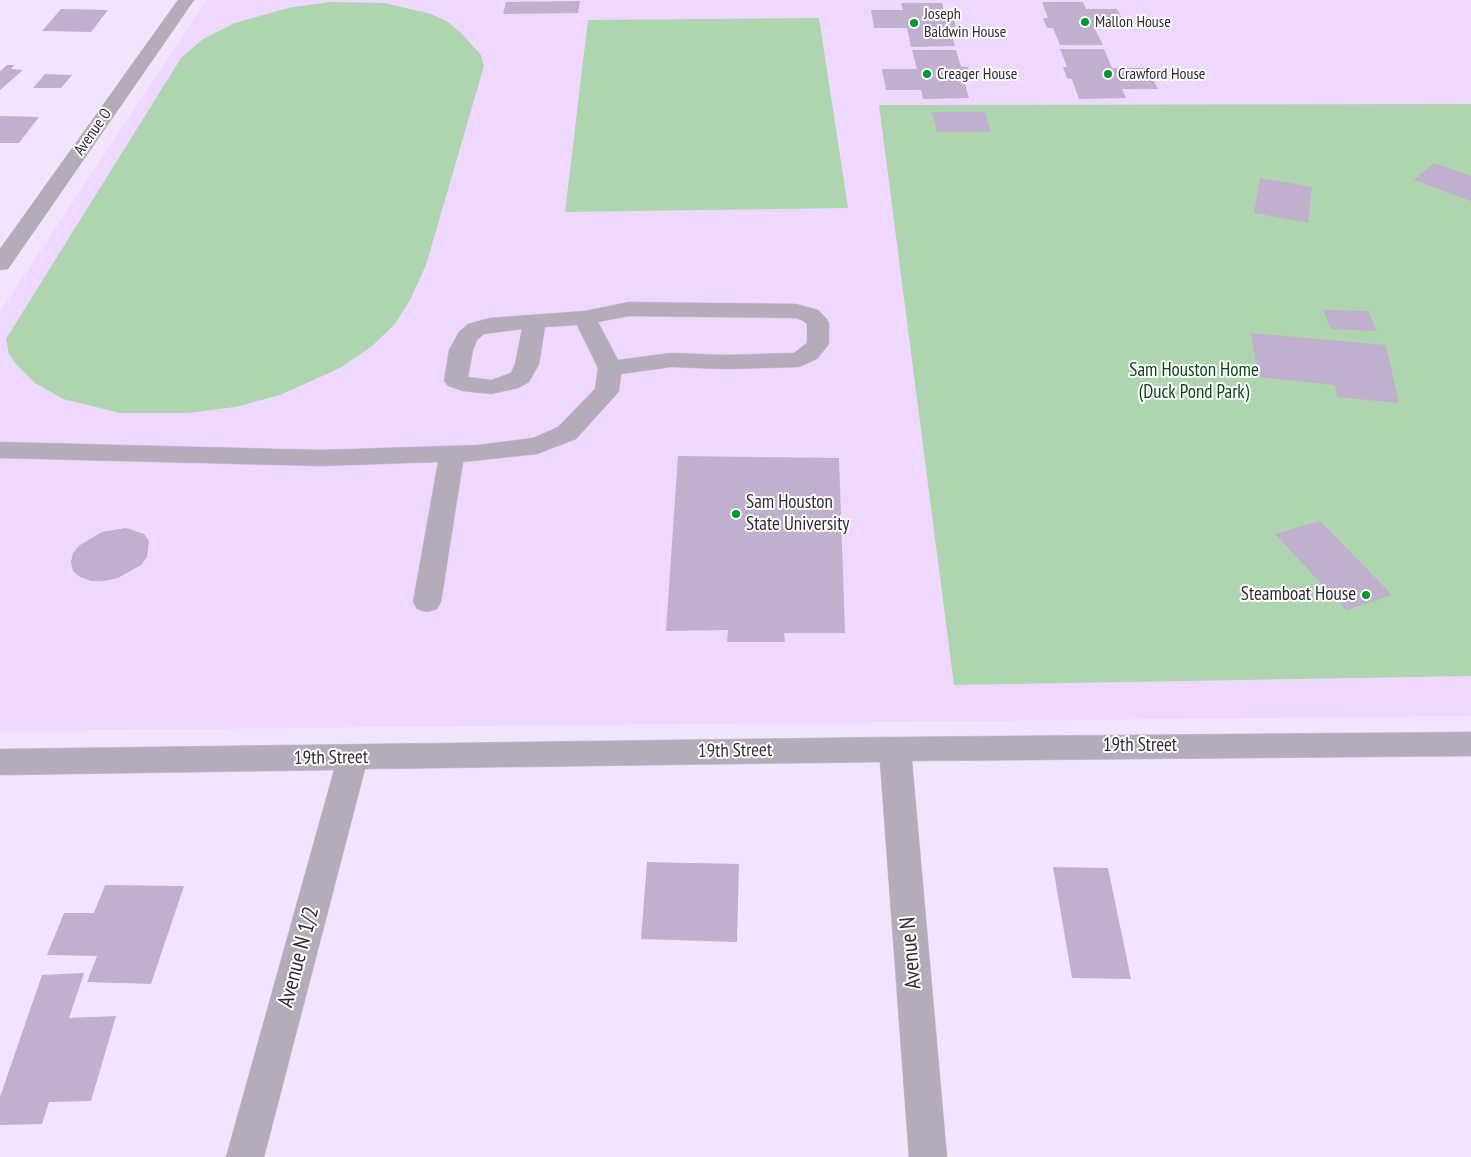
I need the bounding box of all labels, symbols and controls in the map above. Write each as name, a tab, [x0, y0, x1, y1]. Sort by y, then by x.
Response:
place label: Joseph Baldwin House	[924, 4, 1006, 42]
place label: Mallon House	[1095, 12, 1171, 32]
marker: Mallon House	[1079, 16, 1091, 28]
marker: Joseph Baldwin House	[908, 17, 920, 29]
place label: Creager House	[937, 64, 1017, 84]
place label: Crawford House	[1118, 64, 1205, 84]
marker: Creager House	[921, 68, 933, 80]
marker: Crawford House	[1102, 68, 1114, 80]
street label: Avenue O	[70, 105, 116, 159]
park label: Sam Houston Home (Duck Pond Park)	[1129, 360, 1259, 404]
place label: Sam Houston State University	[746, 492, 849, 536]
marker: Sam Houston State University	[730, 508, 742, 520]
place label: Steamboat House	[1241, 584, 1356, 606]
marker: Steamboat House	[1360, 589, 1372, 601]
street label: 19th Street	[1103, 735, 1177, 757]
street label: 19th Street	[698, 739, 772, 763]
street label: 19th Street	[294, 746, 368, 770]
street label: Avenue N 1/2	[273, 904, 325, 1010]
street label: Avenue N	[895, 916, 927, 990]

